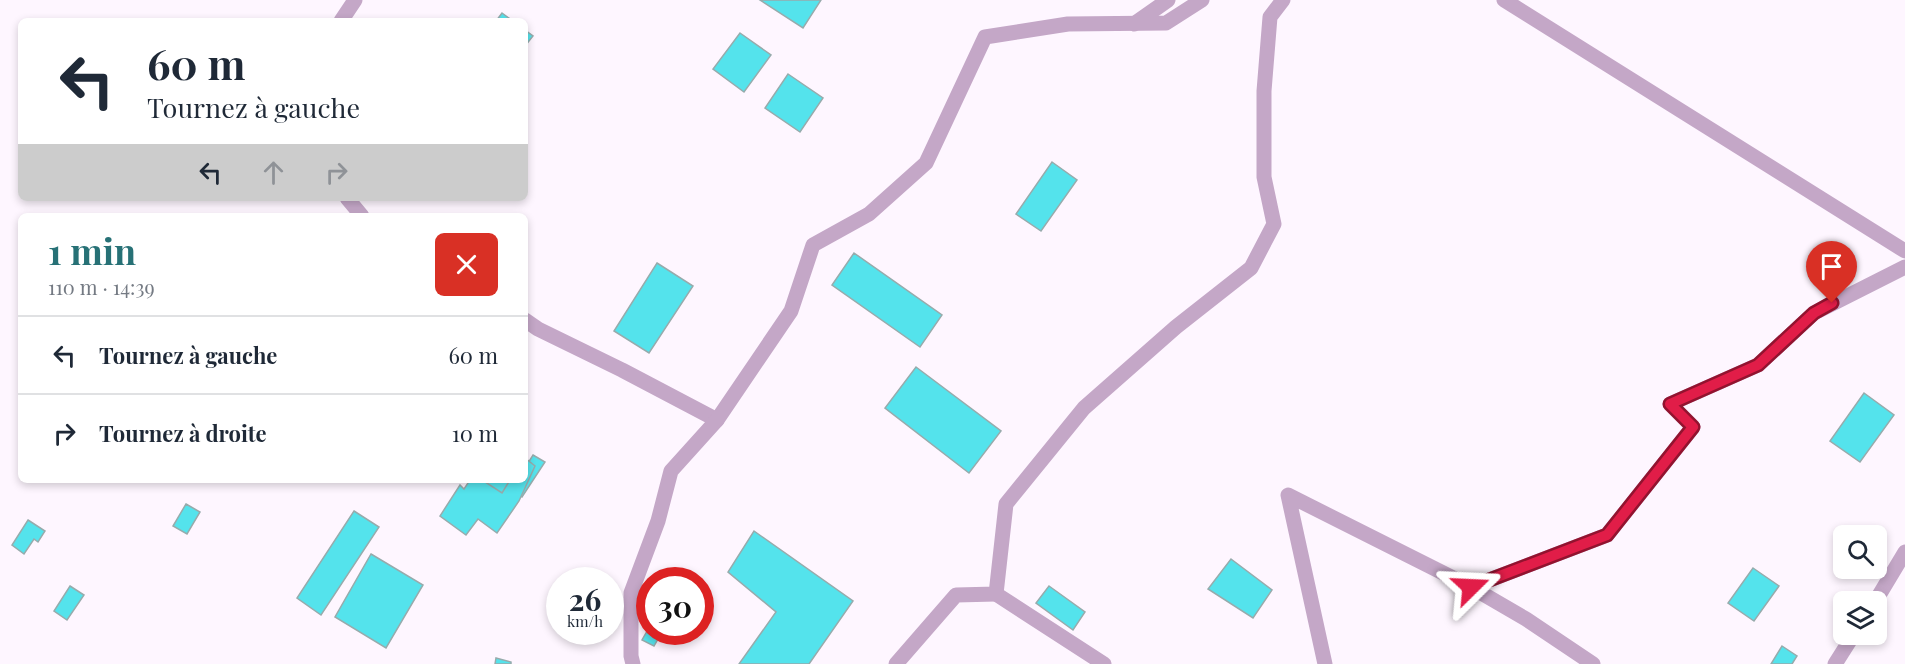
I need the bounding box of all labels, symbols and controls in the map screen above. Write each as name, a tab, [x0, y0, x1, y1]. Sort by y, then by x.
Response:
text: 60 m	[147, 35, 245, 91]
icon: left	[48, 42, 126, 120]
text: Tournez à gauche	[147, 89, 360, 125]
icon: left	[194, 156, 227, 189]
icon: ahead	[257, 156, 290, 189]
icon: right	[320, 156, 353, 189]
text: 1 min	[48, 226, 136, 274]
button: close	[435, 233, 498, 296]
pin	[1806, 241, 1857, 303]
icon: arrive	[1815, 250, 1848, 283]
text: 110 m · 14:39	[48, 273, 155, 300]
icon: left	[48, 339, 81, 372]
text: Tournez à gauche	[99, 340, 277, 370]
text: 60 m	[448, 340, 498, 370]
icon: right	[48, 417, 81, 450]
text: Tournez à droite	[99, 418, 267, 448]
text: 10 m	[452, 418, 498, 448]
map controls	[1833, 525, 1887, 645]
button: search	[1833, 525, 1887, 579]
position arrow	[1439, 555, 1503, 619]
speed limit sign: 30	[636, 567, 714, 645]
text: 26	[569, 579, 601, 619]
button: layers	[1833, 591, 1887, 645]
text: km/h	[567, 611, 603, 631]

